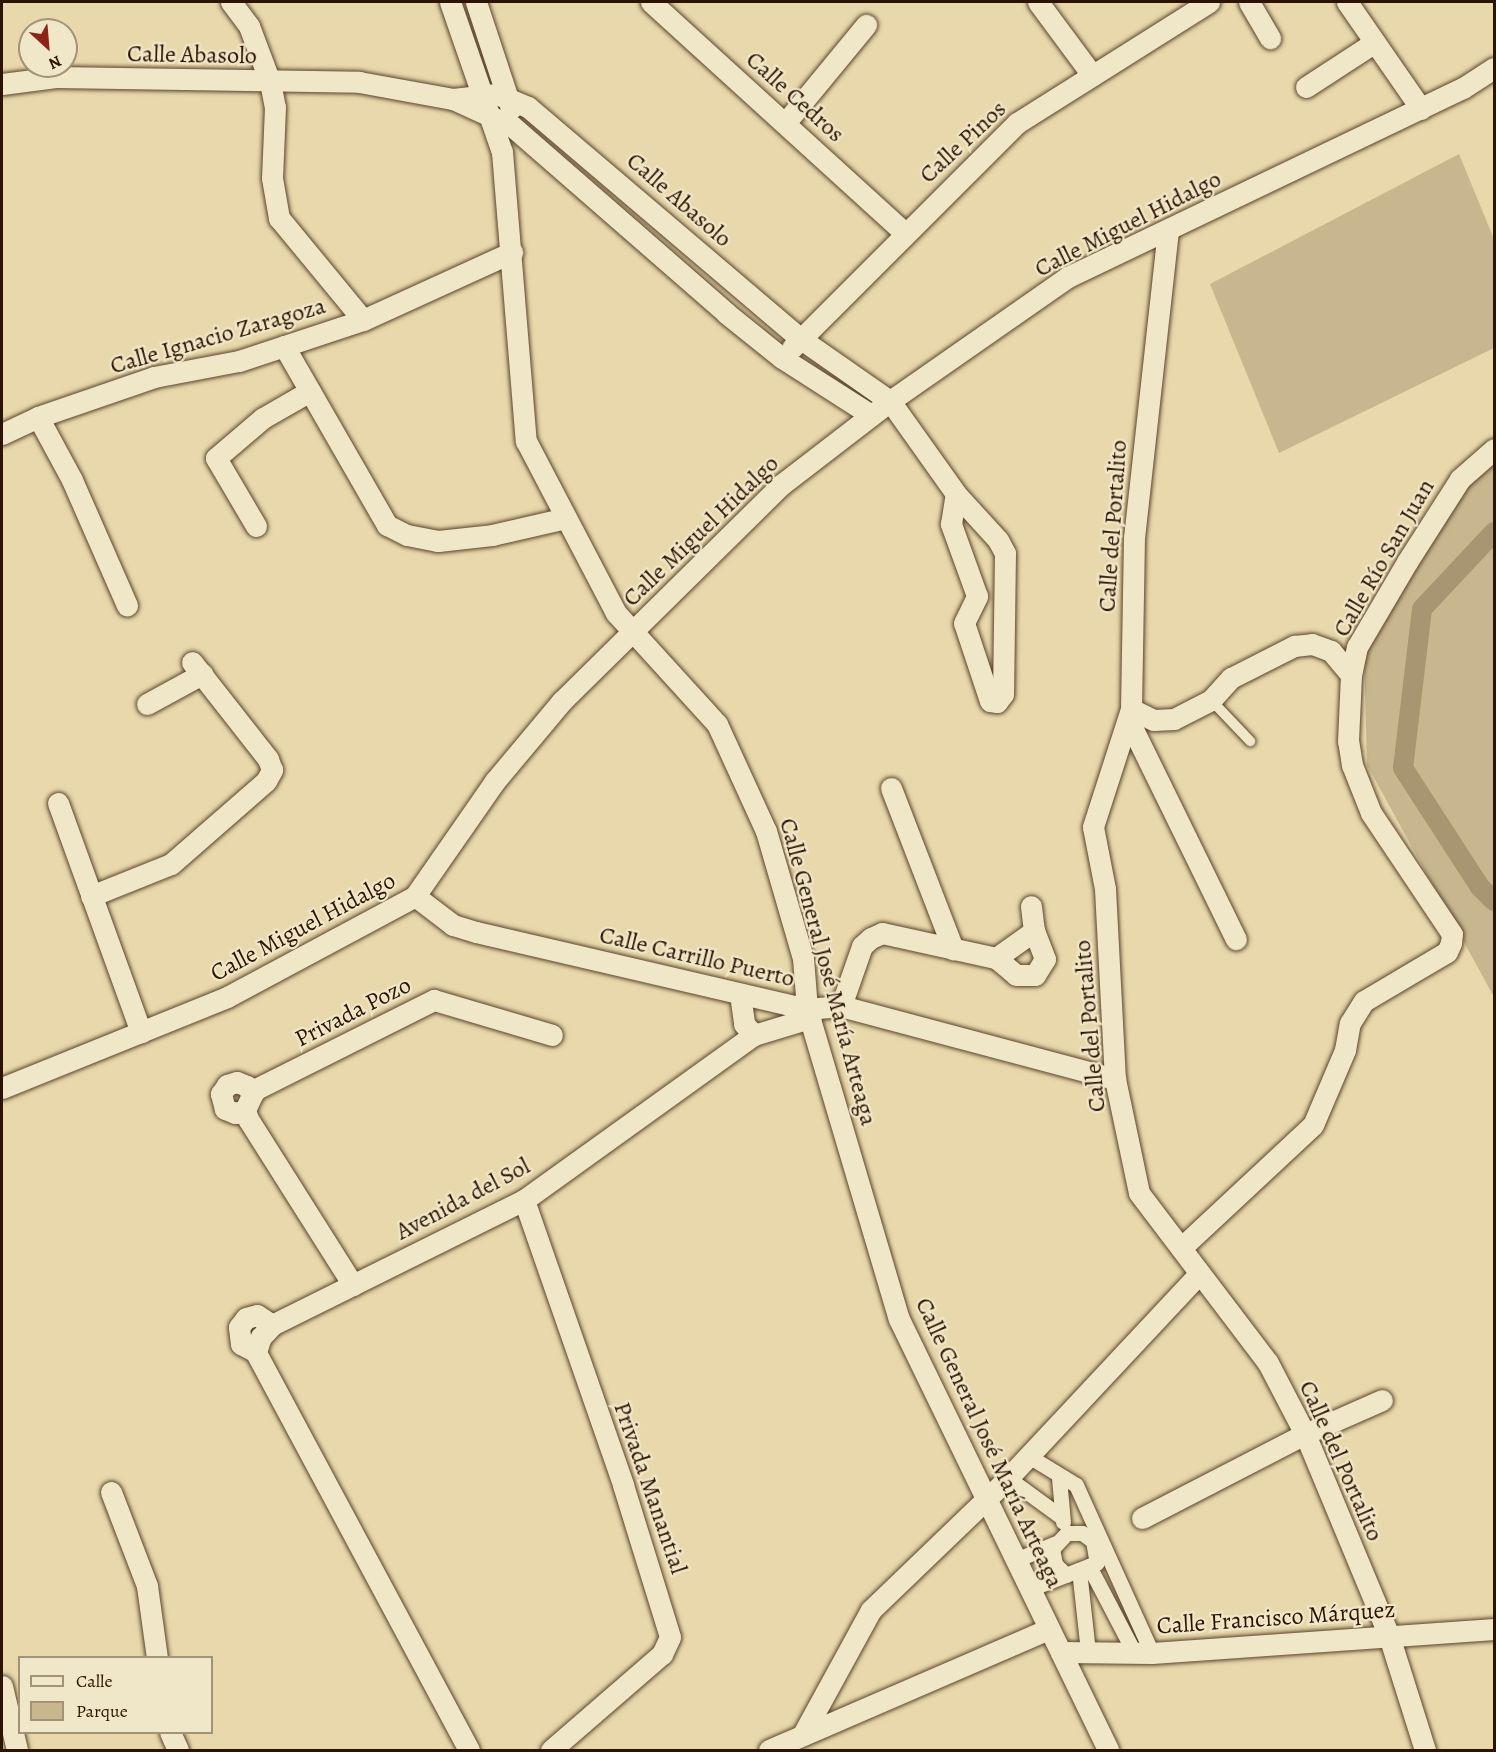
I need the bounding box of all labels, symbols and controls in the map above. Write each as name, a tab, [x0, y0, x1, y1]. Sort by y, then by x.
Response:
north arrow	[18, 18, 78, 78]
street label: Calle Abasolo	[127, 39, 257, 71]
street label: Calle Cedros	[740, 45, 850, 149]
text: N	[45, 50, 65, 75]
street label: Calle Pinos	[914, 95, 1012, 189]
street label: Calle Abasolo	[621, 147, 737, 253]
street label: Calle Miguel Hidalgo	[1030, 165, 1226, 283]
street label: Calle Ignacio Zaragoza	[107, 291, 329, 381]
street label: Calle del Portalito	[1093, 439, 1133, 613]
street label: Calle Miguel Hidalgo	[617, 449, 785, 613]
street label: Calle Río San Juan	[1327, 474, 1441, 642]
street label: Calle General José María Arteaga	[773, 815, 883, 1129]
street label: Calle Miguel Hidalgo	[206, 866, 400, 988]
street label: Calle Carrillo Puerto	[597, 921, 797, 993]
street label: Calle del Portalito	[1068, 939, 1112, 1113]
street label: Privada Pozo	[290, 970, 416, 1054]
street label: Avenida del Sol	[391, 1152, 535, 1246]
street label: Calle General José María Arteaga	[909, 1293, 1069, 1593]
street label: Calle del Portalito	[1293, 1376, 1389, 1546]
street label: Privada Manantial	[607, 1398, 693, 1578]
street label: Calle Francisco Márquez	[1156, 1595, 1396, 1641]
legend	[18, 1656, 213, 1734]
text: Calle	[76, 1669, 113, 1693]
text: Parque	[76, 1699, 128, 1723]

